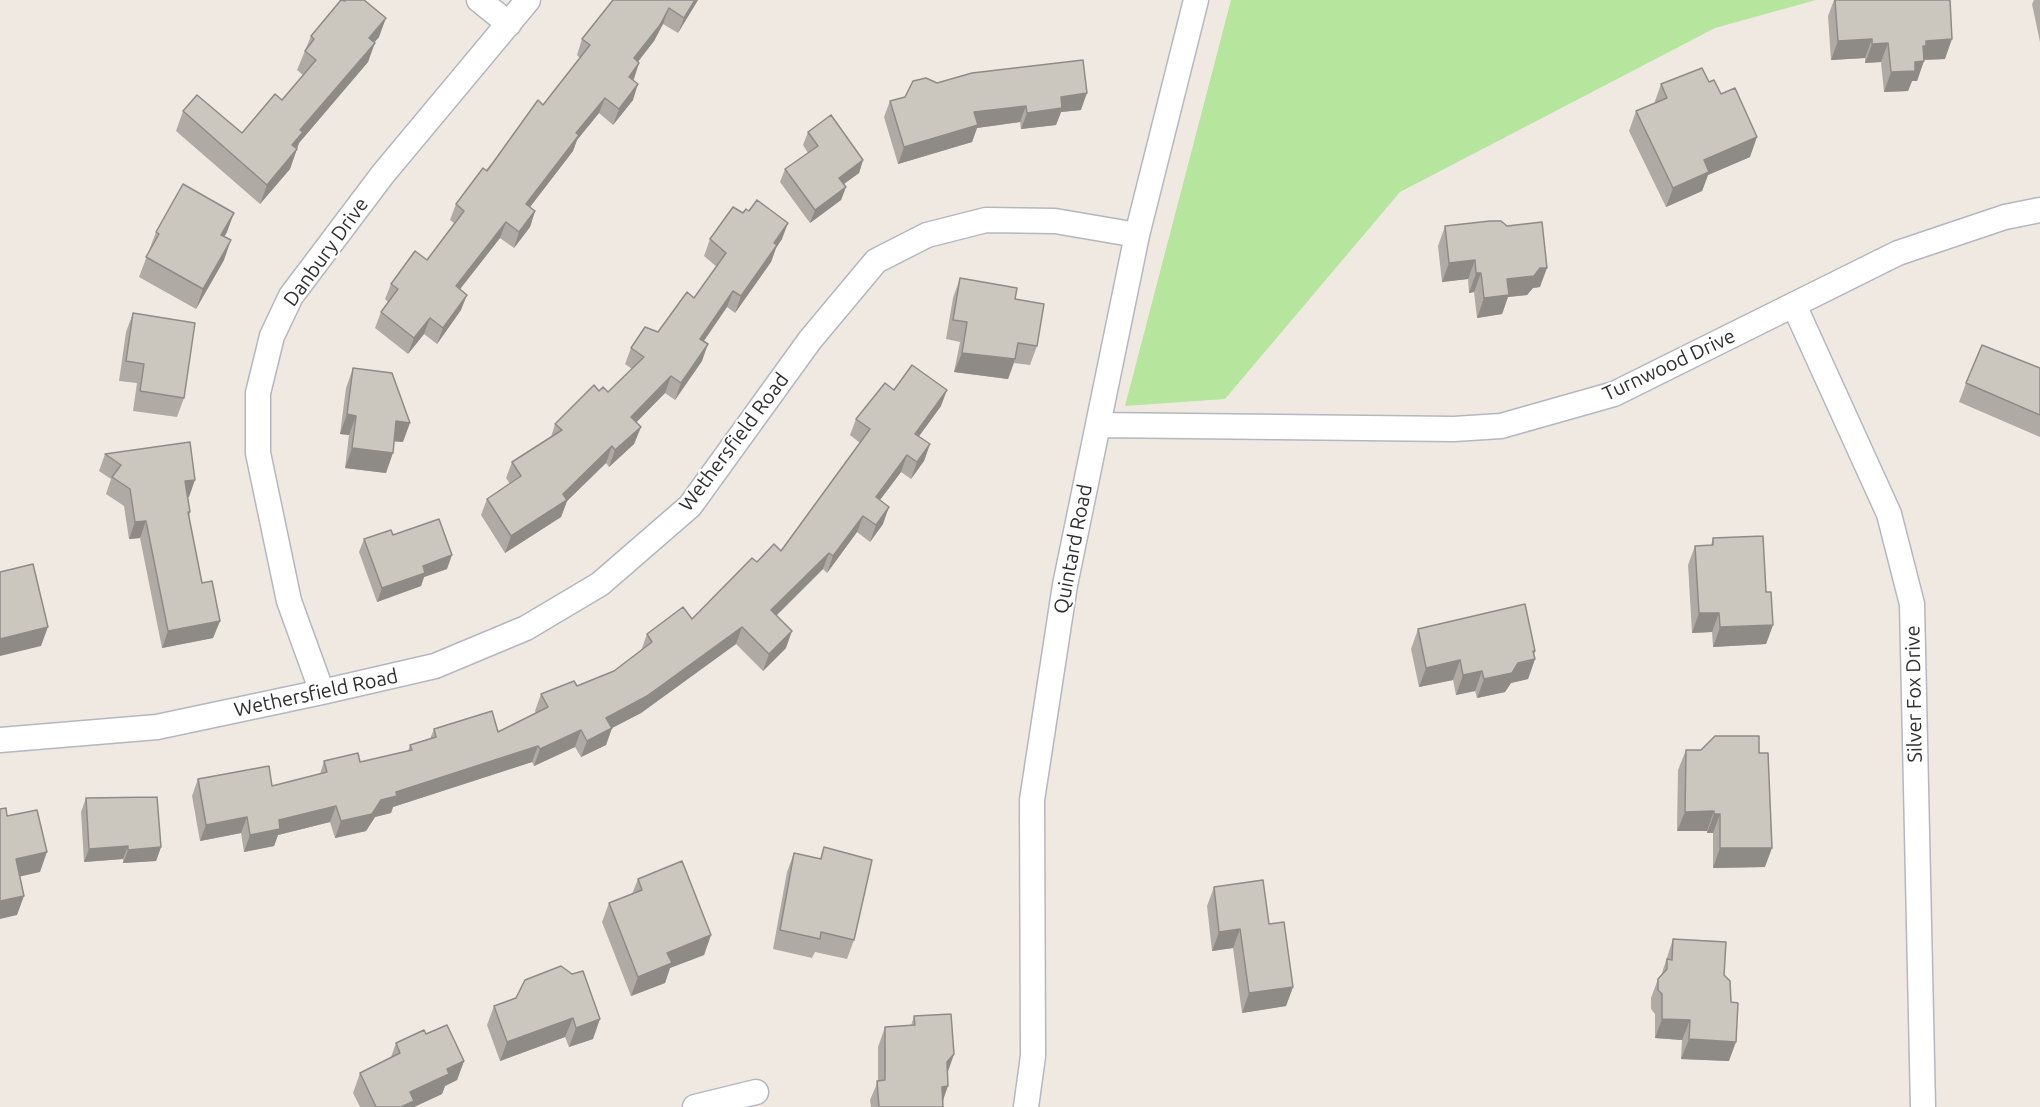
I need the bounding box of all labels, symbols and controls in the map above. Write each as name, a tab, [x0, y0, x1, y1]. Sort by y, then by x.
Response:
street label: Danbury Drive	[279, 193, 373, 311]
street label: Turnwood Drive	[1599, 324, 1739, 406]
street label: Wethersfield Road	[674, 368, 794, 516]
street label: Quintard Road	[1049, 482, 1097, 616]
street label: Silver Fox Drive	[1901, 625, 1927, 763]
street label: Wethersfield Road	[232, 664, 400, 722]

